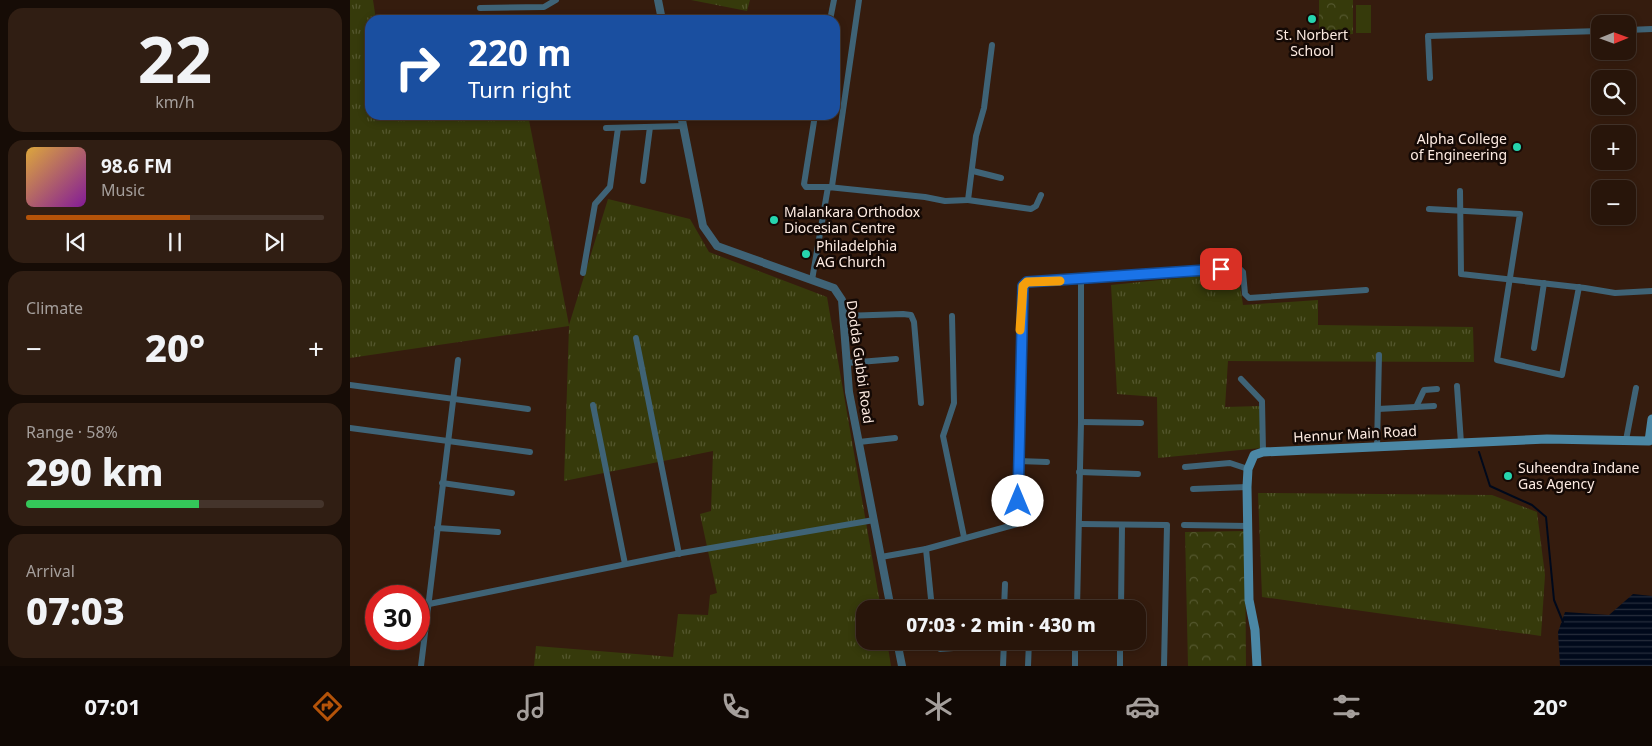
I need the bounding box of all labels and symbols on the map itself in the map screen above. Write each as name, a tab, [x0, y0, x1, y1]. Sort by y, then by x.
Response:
marker: St. Norbert School	[1306, 13, 1318, 25]
north arrow	[1591, 15, 1636, 60]
place label: St. Norbert School	[1276, 25, 1348, 60]
place label: Alpha College of Engineering	[1410, 129, 1507, 164]
marker: Alpha College of Engineering	[1511, 141, 1523, 153]
place label: Malankara Orthodox Diocesian Centre	[784, 202, 921, 237]
marker: Malankara Orthodox Diocesian Centre	[768, 214, 780, 226]
place label: Philadelphia AG Church	[816, 236, 897, 271]
marker: Philadelphia AG Church	[800, 248, 812, 260]
pin	[1200, 248, 1242, 290]
street label: Dodda Gubbi Road	[842, 299, 879, 425]
street label: Hennur Main Road	[1293, 421, 1417, 446]
place label: Suheendra Indane Gas Agency	[1518, 458, 1640, 493]
marker: Suheendra Indane Gas Agency	[1502, 470, 1514, 482]
position arrow	[991, 474, 1043, 526]
speed limit sign: 30	[365, 585, 430, 650]

